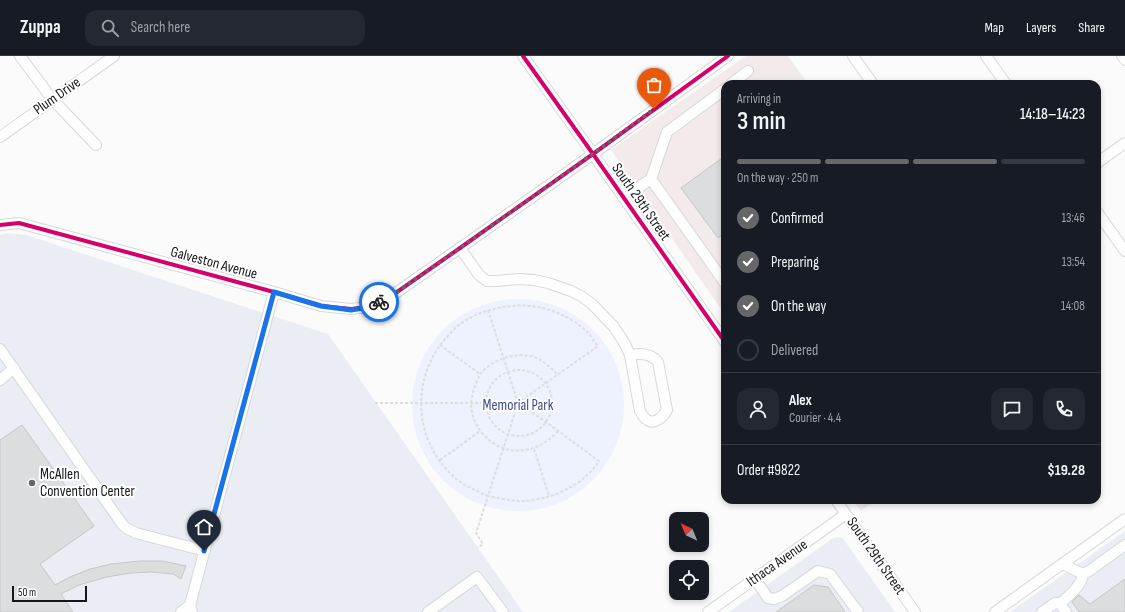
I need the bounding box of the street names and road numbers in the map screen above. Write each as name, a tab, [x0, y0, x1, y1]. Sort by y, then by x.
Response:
street label: Plum Drive	[30, 73, 84, 119]
street label: South 29th Street	[607, 160, 675, 245]
street label: Galveston Avenue	[168, 242, 260, 284]
street label: South 29th Street	[842, 514, 910, 599]
street label: Ithaca Avenue	[743, 535, 811, 591]

